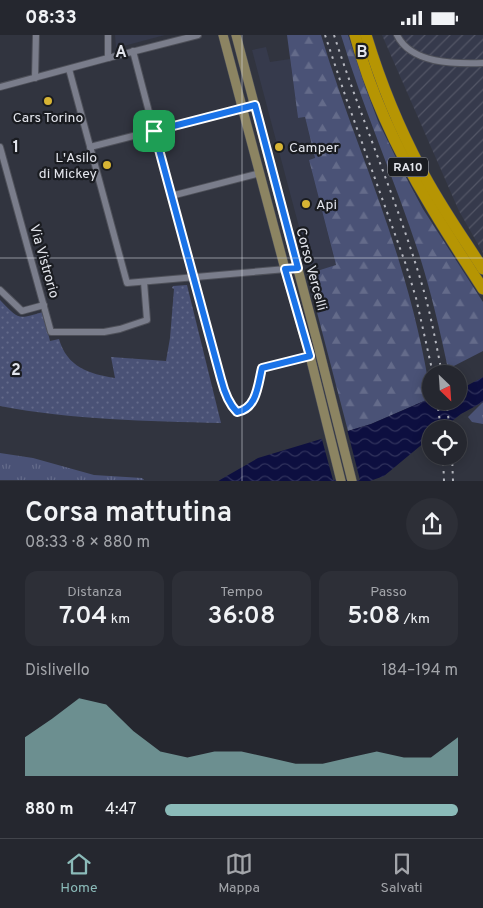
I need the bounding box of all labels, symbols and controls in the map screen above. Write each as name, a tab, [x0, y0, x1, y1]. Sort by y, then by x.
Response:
text: 08:33	[25, 6, 77, 30]
text: A	[115, 43, 127, 63]
text: B	[356, 43, 368, 63]
marker: Cars Torino	[42, 95, 54, 107]
place label: Cars Torino	[13, 110, 84, 127]
pin	[133, 110, 175, 152]
icon: arrive	[140, 117, 168, 145]
text: 1	[13, 138, 19, 158]
place label: Camper	[289, 140, 339, 157]
marker: Camper	[273, 141, 285, 153]
place label: L'Asilo di Mickey	[39, 150, 97, 183]
road number: RA10	[388, 157, 428, 177]
marker: L'Asilo di Mickey	[101, 159, 113, 171]
place label: Api	[316, 197, 337, 214]
marker: Api	[300, 198, 312, 210]
street label: Via Vistrorio	[25, 222, 62, 301]
street label: Corso Vercelli	[291, 226, 330, 313]
text: 2	[11, 361, 21, 381]
north arrow	[422, 365, 468, 410]
map controls	[422, 365, 467, 465]
button: locate	[422, 420, 467, 465]
text: Corsa mattutina	[25, 496, 232, 532]
button: share	[406, 498, 458, 550]
text: 08:33 · 8 × 880 m	[25, 533, 150, 553]
text: Distanza	[67, 584, 122, 601]
text: Tempo	[220, 584, 263, 601]
text: Passo	[370, 584, 407, 601]
text: 7.04	[59, 601, 107, 633]
text: 36:08	[207, 601, 276, 633]
text: 5:08	[347, 601, 400, 633]
text: km	[107, 611, 130, 628]
text: /km	[400, 611, 430, 628]
text: Dislivello	[25, 661, 90, 681]
text: 184–194 m	[381, 661, 458, 681]
text: 880 m	[25, 800, 73, 820]
text: 4:47	[105, 800, 137, 820]
tab: Home	[60, 850, 98, 897]
tab: Mappa	[218, 850, 260, 897]
tab: Salvati	[381, 850, 423, 897]

